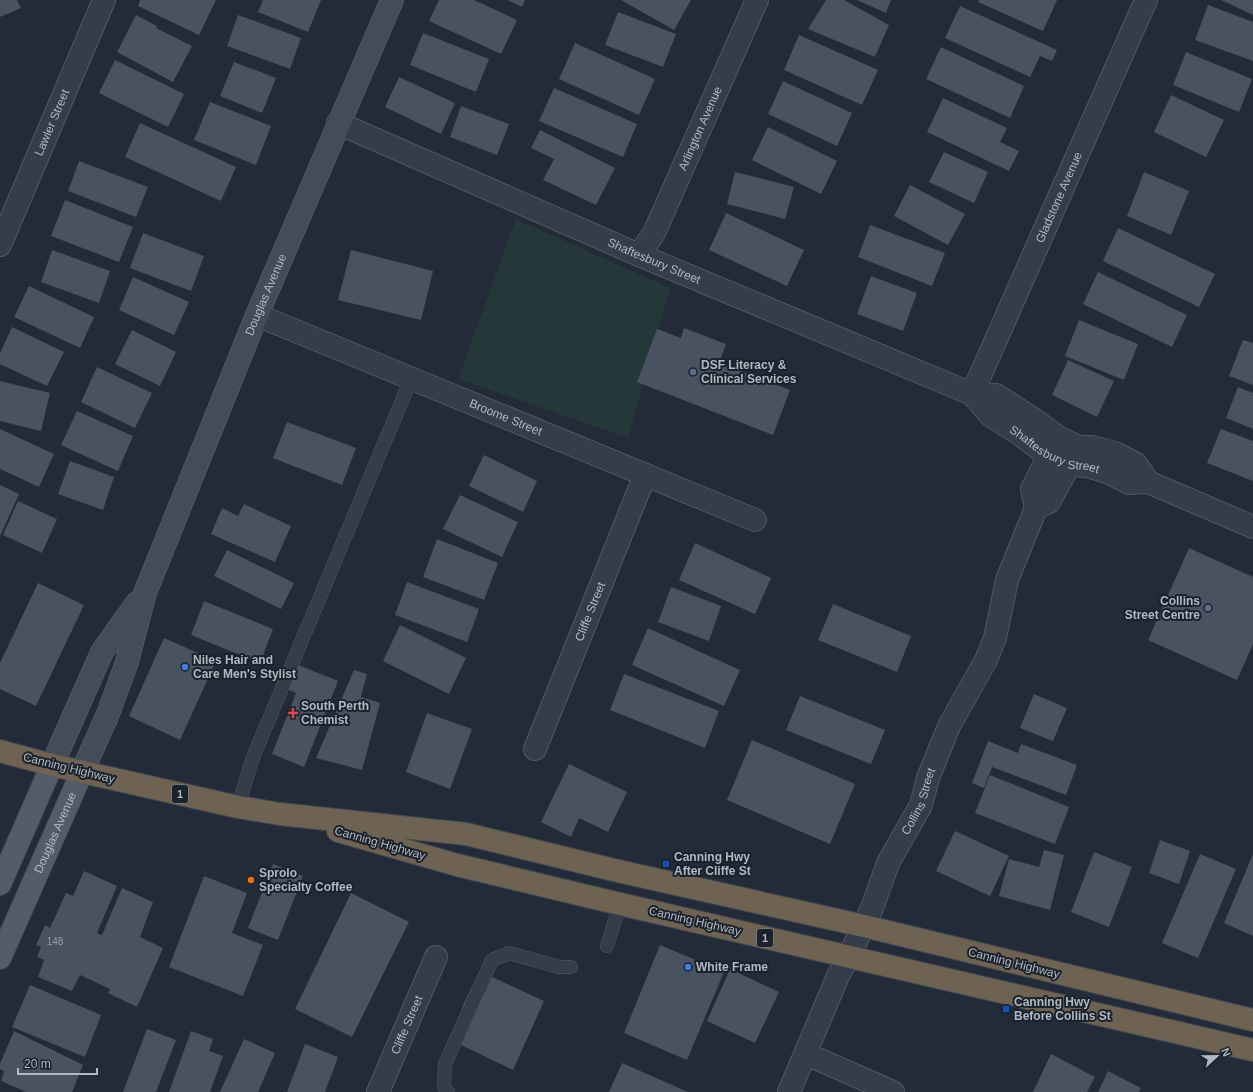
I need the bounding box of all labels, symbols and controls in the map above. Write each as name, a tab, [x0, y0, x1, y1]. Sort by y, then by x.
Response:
street label: Arlington Avenue	[676, 84, 725, 173]
street label: Lawler Street	[32, 87, 73, 158]
street label: Gladstone Avenue	[1033, 149, 1085, 245]
street label: Shaftesbury Street	[606, 235, 703, 287]
street label: Douglas Avenue	[242, 252, 289, 338]
place label: DSF Literacy & Clinical Services	[701, 358, 797, 386]
marker: DSF Literacy & Clinical Services	[688, 367, 698, 377]
street label: Broome Street	[467, 396, 545, 439]
street label: Shaftesbury Street	[1007, 422, 1102, 476]
street label: Cliffe Street	[572, 579, 609, 643]
place label: Collins Street Centre	[1125, 594, 1200, 622]
marker: Collins Street Centre	[1203, 603, 1213, 613]
place label: Niles Hair and Care Men's Stylist	[193, 653, 296, 681]
marker: Niles Hair and Care Men's Stylist	[180, 662, 190, 672]
place label: South Perth Chemist	[301, 699, 369, 727]
marker: South Perth Chemist	[288, 708, 298, 718]
street label: Canning Highway	[22, 750, 116, 786]
street label: Collins Street	[898, 765, 939, 837]
road number: 1	[172, 785, 188, 803]
street label: Douglas Avenue	[31, 790, 79, 875]
street label: Canning Highway	[333, 823, 427, 863]
place label: Canning Hwy After Cliffe St	[674, 850, 751, 878]
marker: Canning Hwy After Cliffe St	[661, 859, 671, 869]
place label: Sprolo Specialty Coffee	[259, 866, 353, 894]
marker: Sprolo Specialty Coffee	[246, 875, 256, 885]
street label: Canning Highway	[648, 904, 742, 938]
road number: 1	[757, 929, 773, 947]
house number: 148	[47, 936, 64, 947]
street label: Canning Highway	[967, 945, 1061, 981]
place label: White Frame	[696, 960, 768, 974]
marker: White Frame	[683, 962, 693, 972]
street label: Cliffe Street	[388, 993, 426, 1056]
place label: Canning Hwy Before Collins St	[1014, 995, 1111, 1023]
marker: Canning Hwy Before Collins St	[1001, 1004, 1011, 1014]
north arrow	[1197, 1036, 1237, 1076]
text: N	[1219, 1046, 1233, 1058]
scale bar	[18, 1050, 97, 1076]
text: 20 m	[24, 1057, 51, 1071]

